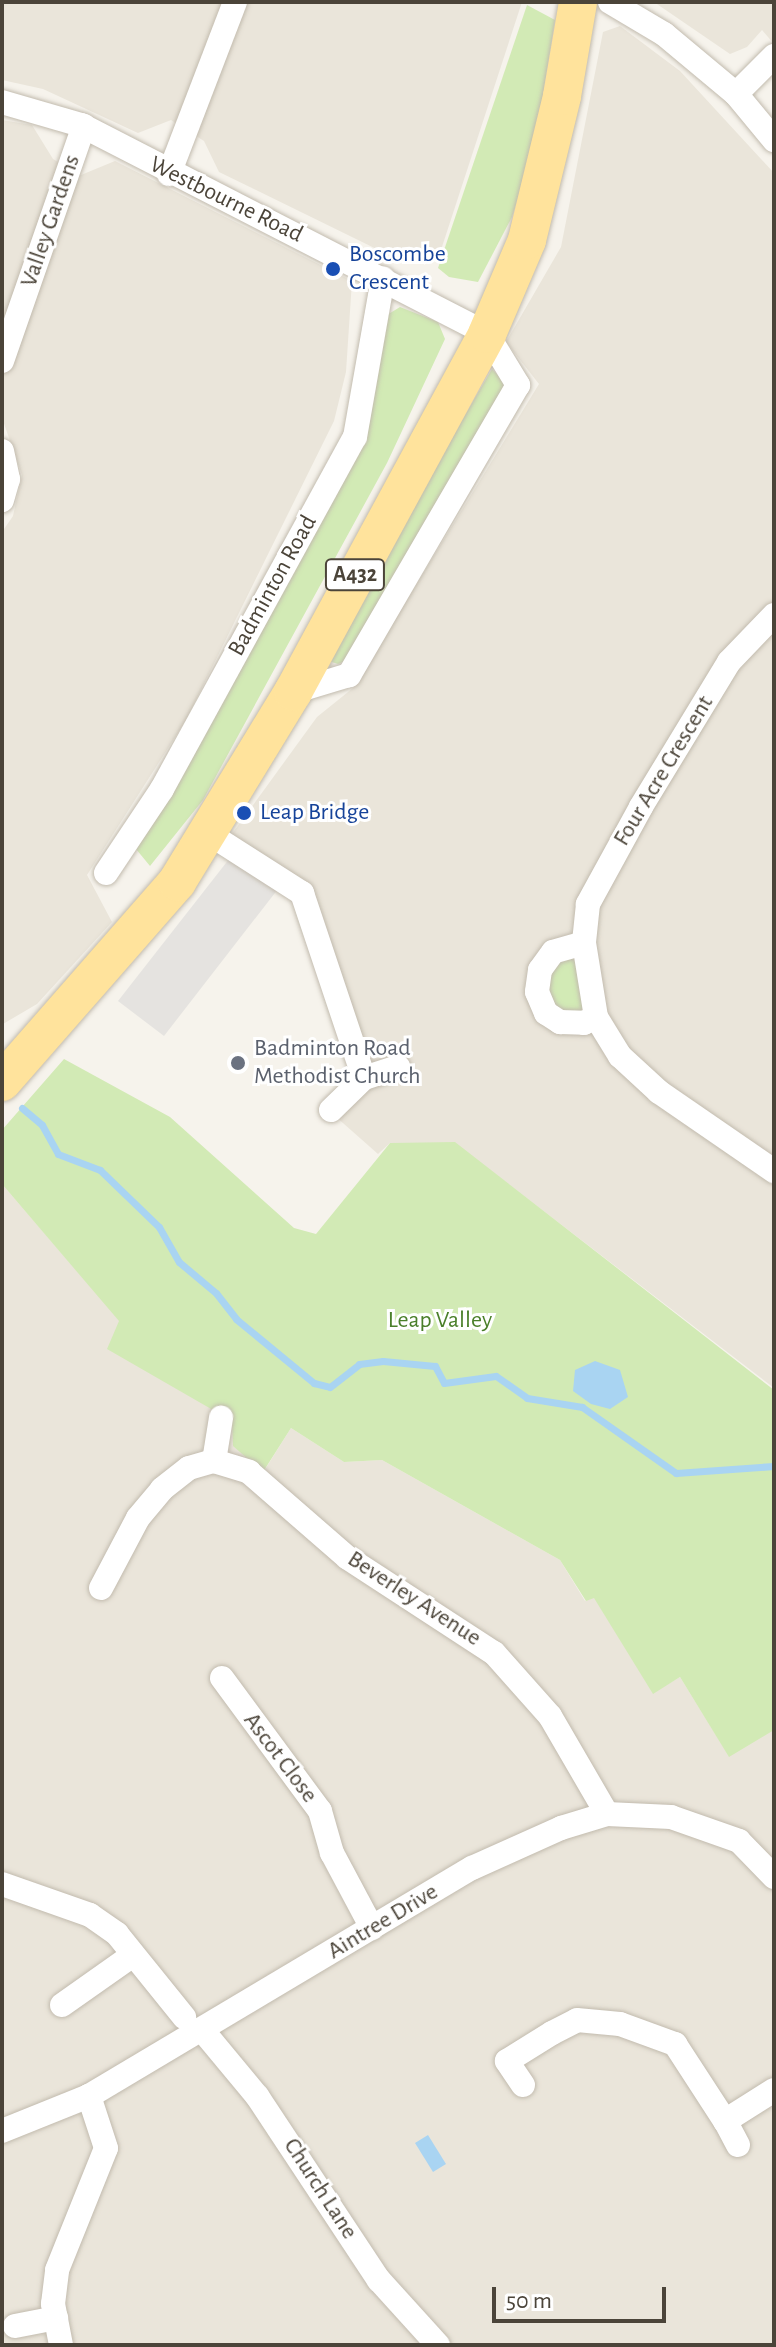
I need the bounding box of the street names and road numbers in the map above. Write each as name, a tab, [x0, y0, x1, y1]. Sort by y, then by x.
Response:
street label: Westbourne Road	[145, 150, 307, 250]
street label: Valley Gardens	[15, 151, 87, 291]
street label: Badminton Road	[222, 510, 324, 662]
road number: A432	[323, 557, 387, 593]
street label: Four Acre Crescent	[608, 691, 720, 851]
street label: Beverley Avenue	[342, 1545, 486, 1653]
street label: Ascot Close	[237, 1707, 323, 1809]
street label: Aintree Drive	[323, 1878, 443, 1966]
street label: Church Lane	[277, 2133, 363, 2245]

